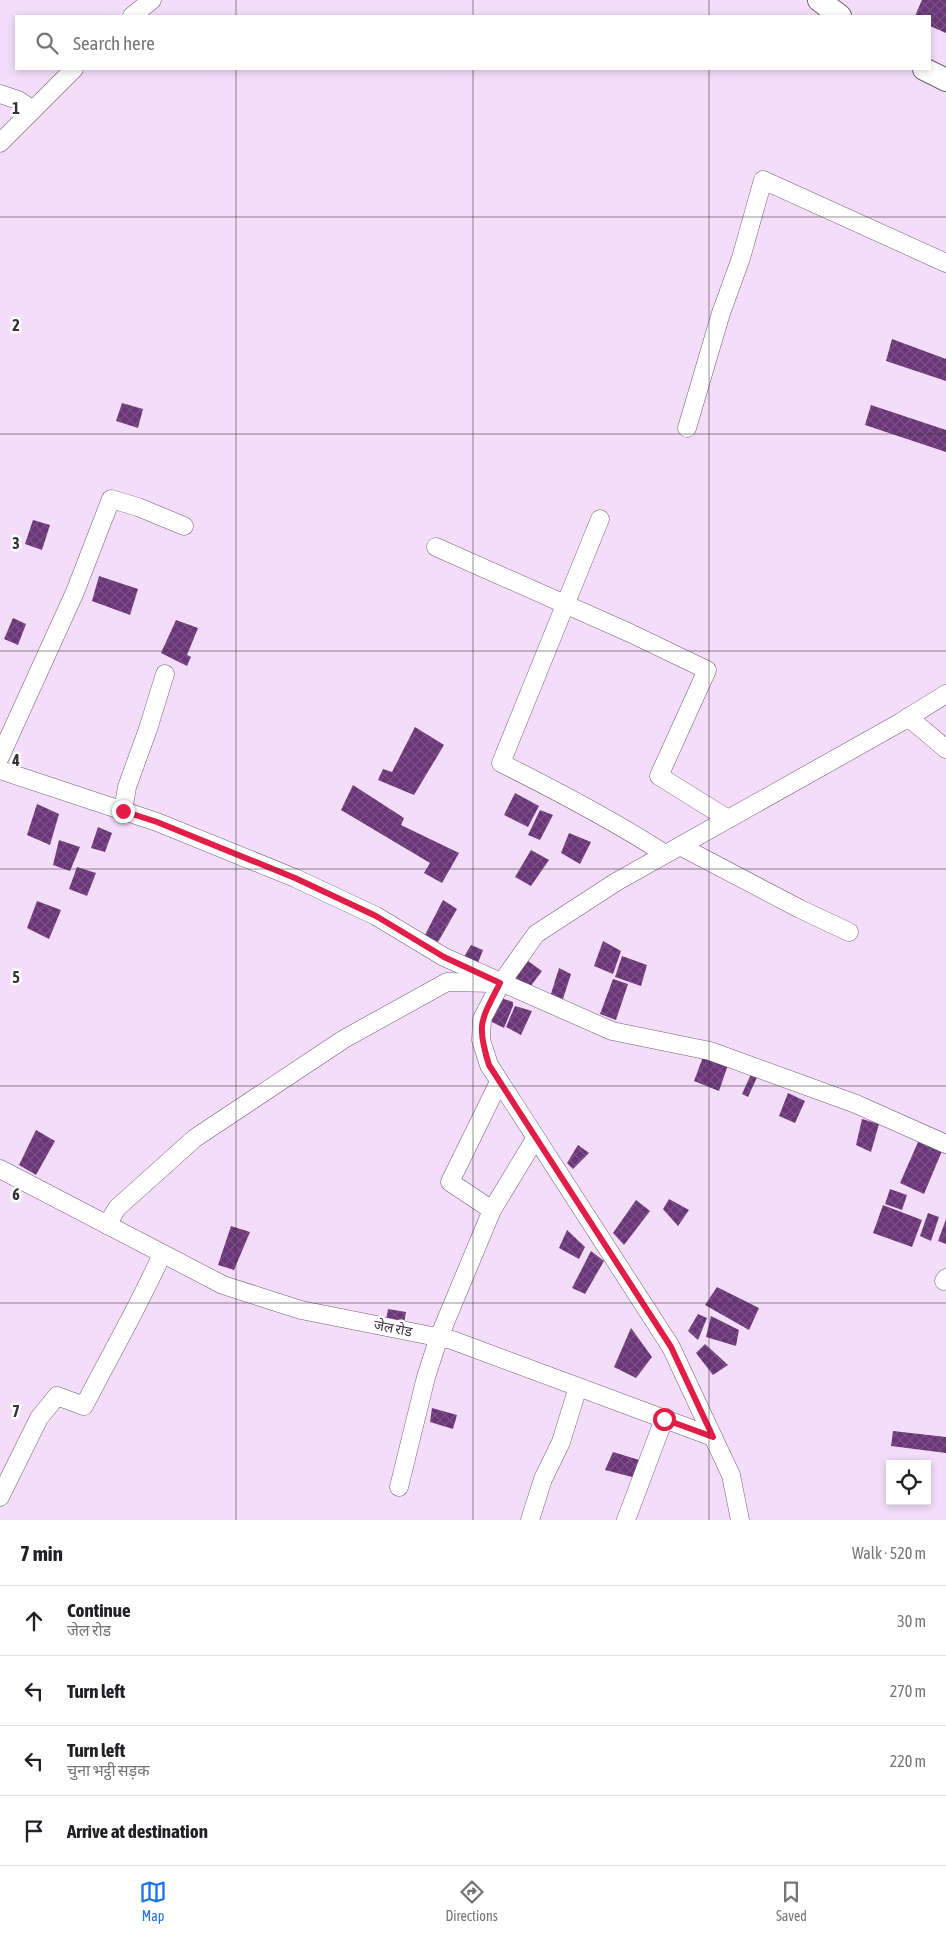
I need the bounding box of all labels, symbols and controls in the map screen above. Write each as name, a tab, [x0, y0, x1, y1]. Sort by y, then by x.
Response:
search box	[15, 15, 931, 70]
icon: search	[33, 29, 61, 57]
text: Search here	[73, 32, 155, 54]
text: 1	[12, 99, 20, 117]
text: 2	[12, 316, 20, 334]
text: 3	[12, 534, 20, 552]
text: 4	[11, 751, 20, 769]
route end	[112, 800, 135, 823]
text: 5	[12, 968, 20, 986]
text: 6	[12, 1185, 20, 1203]
street label: जेल रोड	[373, 1315, 414, 1340]
text: 7	[12, 1402, 20, 1420]
route start	[653, 1408, 676, 1431]
map controls	[886, 1460, 931, 1505]
button: locate	[886, 1460, 931, 1505]
text: 7 min	[20, 1541, 63, 1565]
text: Walk · 520 m	[852, 1544, 926, 1562]
text: Continue	[67, 1599, 131, 1621]
icon: ahead	[20, 1607, 48, 1635]
text: 30 m	[897, 1612, 926, 1630]
text: जेल रोड	[67, 1621, 111, 1639]
icon: left	[20, 1677, 48, 1705]
text: Turn left	[67, 1680, 125, 1702]
text: 270 m	[890, 1682, 926, 1700]
text: Turn left	[67, 1739, 125, 1761]
icon: left	[20, 1747, 48, 1775]
text: 220 m	[890, 1752, 926, 1770]
text: चुना भट्ठी सड़क	[67, 1761, 149, 1779]
icon: arrive	[20, 1817, 48, 1845]
text: Arrive at destination	[67, 1820, 208, 1842]
tab: Map	[139, 1878, 167, 1924]
tab: Directions	[445, 1878, 498, 1924]
tab: Saved	[776, 1878, 807, 1924]

